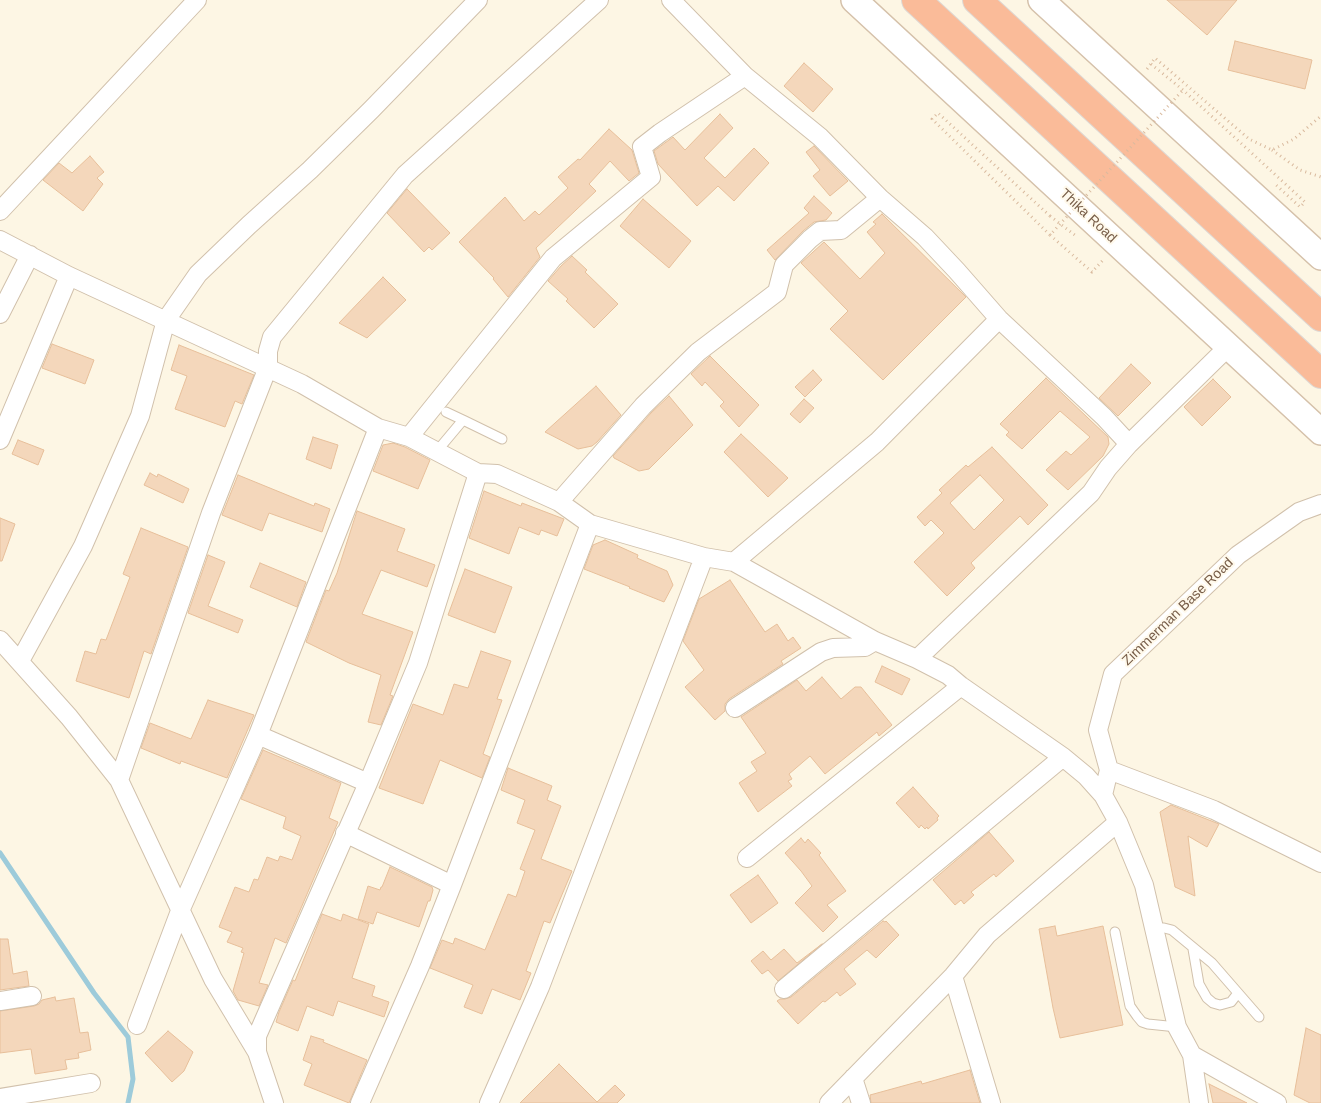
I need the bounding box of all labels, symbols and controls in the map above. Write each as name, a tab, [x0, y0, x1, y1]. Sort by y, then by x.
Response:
street label: Thika Road	[1056, 185, 1120, 247]
street label: Zimmerman Base Road	[1119, 555, 1237, 669]

